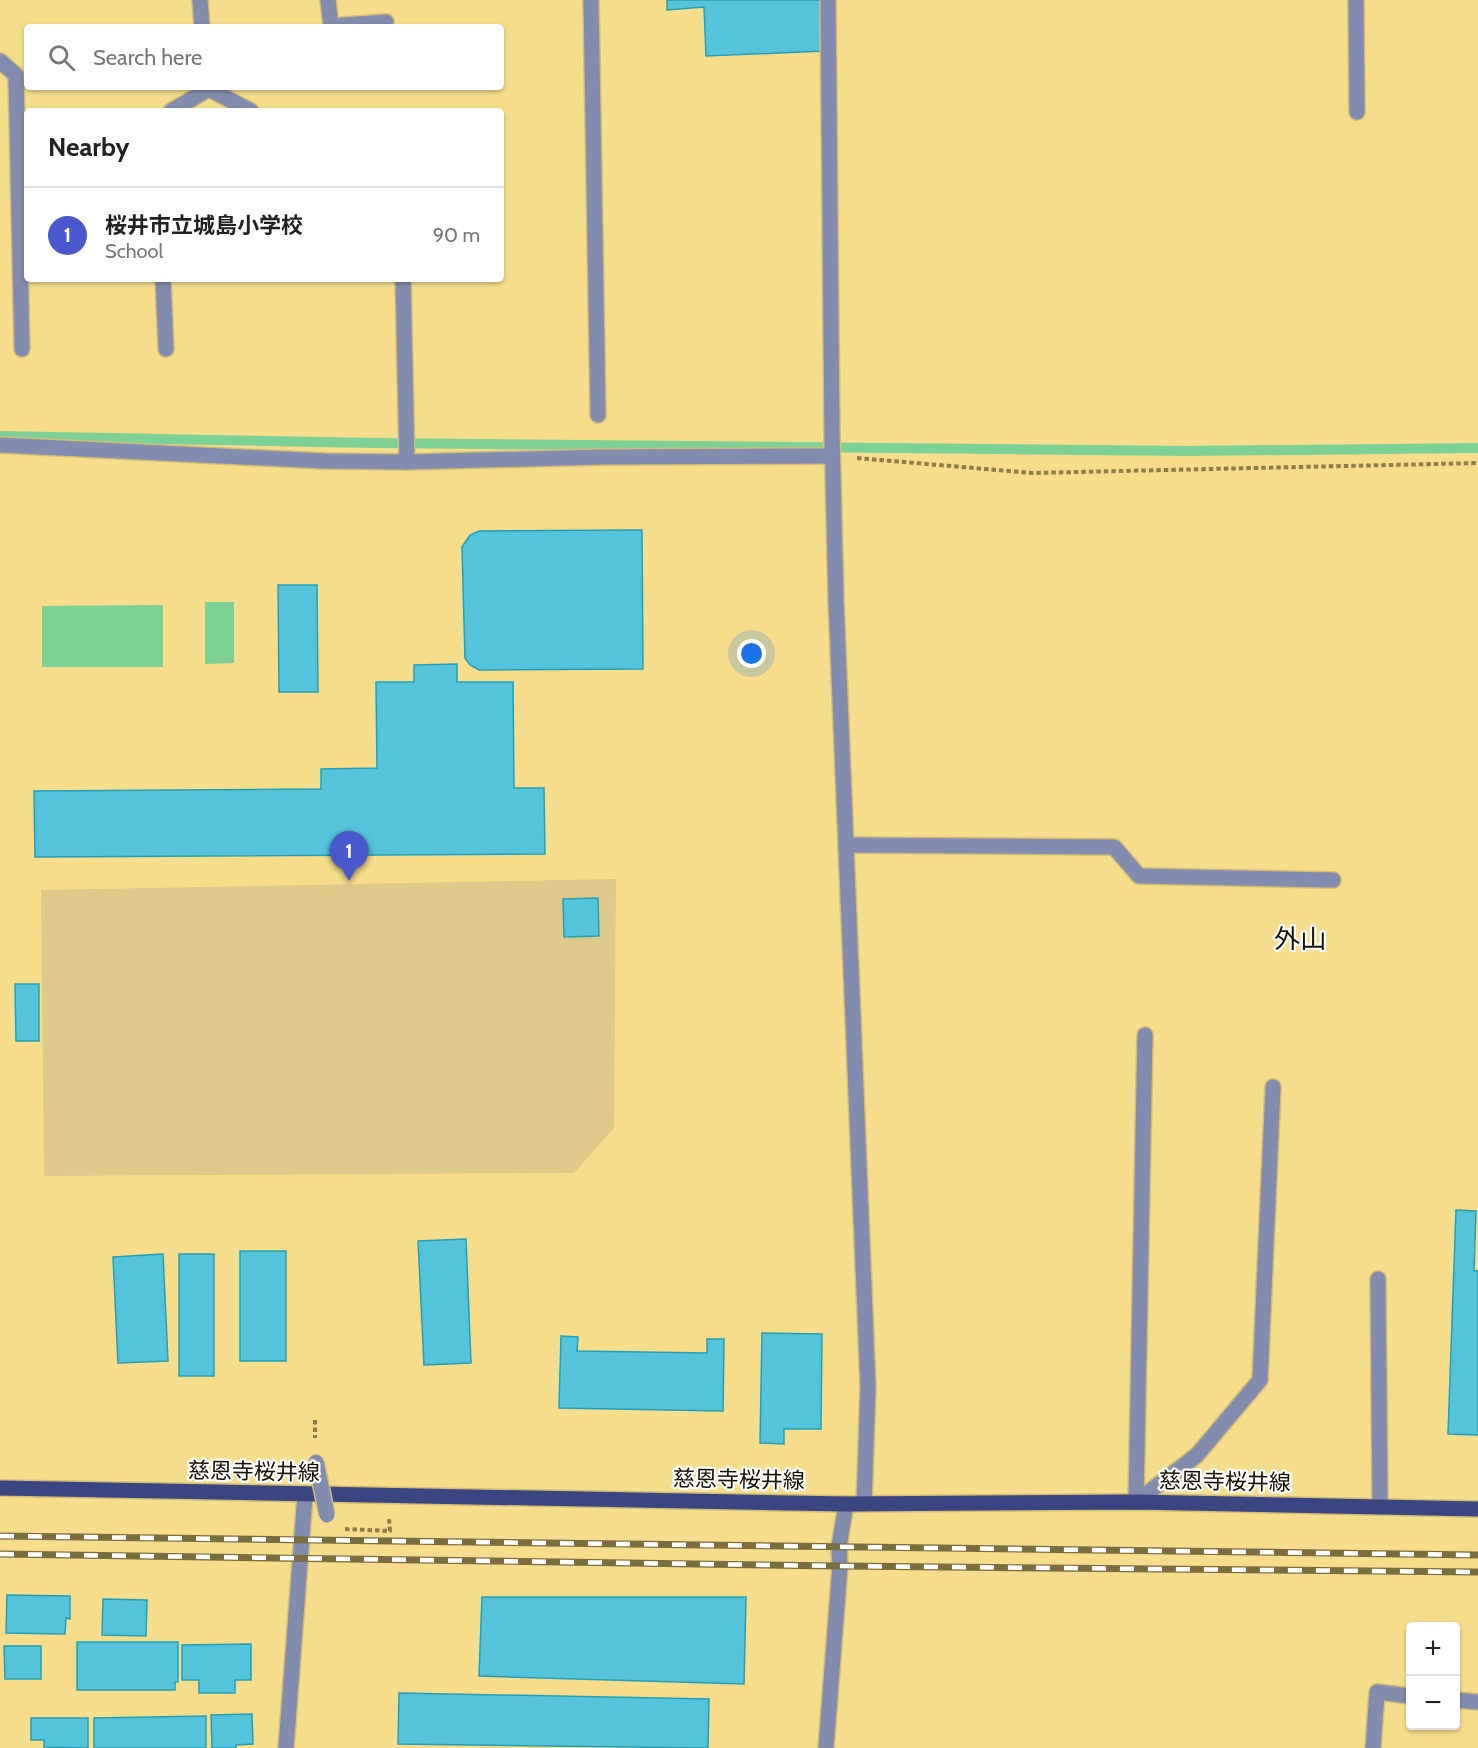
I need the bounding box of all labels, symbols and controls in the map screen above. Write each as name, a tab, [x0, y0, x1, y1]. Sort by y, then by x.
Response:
search box	[24, 24, 504, 90]
icon: search	[45, 41, 78, 74]
text: Search here	[93, 44, 202, 71]
text: Nearby	[48, 131, 129, 163]
text: 桜井市立城島小学校	[105, 212, 303, 239]
text: 1	[64, 223, 71, 247]
text: 90 m	[433, 223, 480, 247]
text: School	[105, 239, 163, 263]
your location	[737, 639, 766, 668]
pin: 1	[330, 832, 368, 881]
district label: 外山	[1274, 923, 1326, 955]
street label: 慈恩寺桜井線	[188, 1457, 320, 1486]
street label: 慈恩寺桜井線	[673, 1465, 805, 1494]
street label: 慈恩寺桜井線	[1159, 1467, 1291, 1496]
map controls	[1406, 1622, 1460, 1730]
button: +	[1406, 1622, 1460, 1676]
button: −	[1406, 1676, 1460, 1730]

